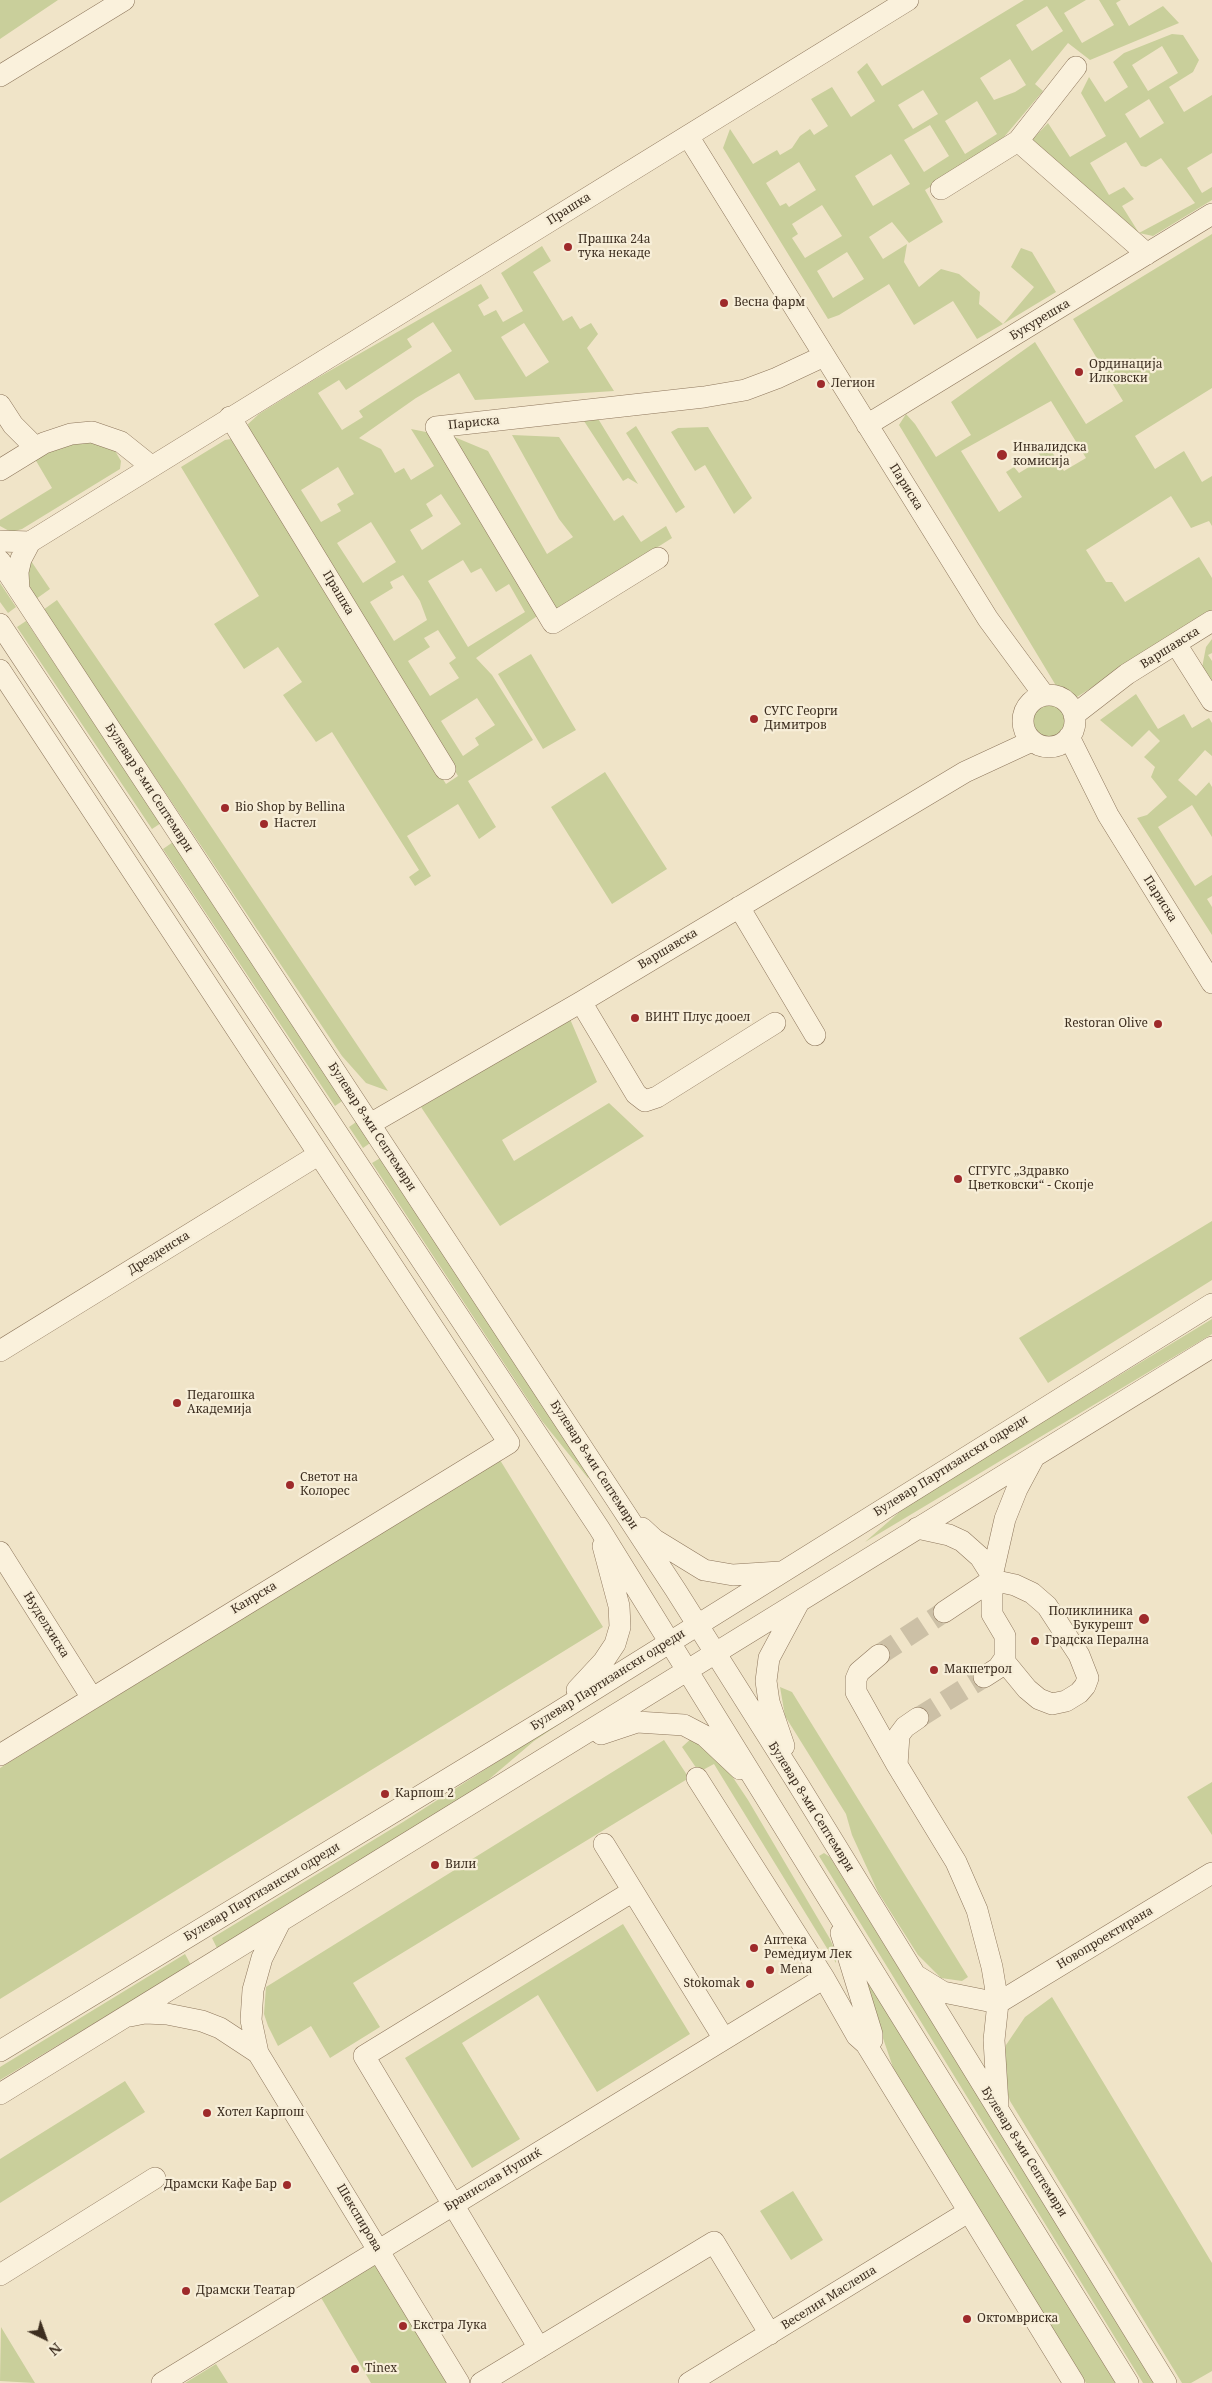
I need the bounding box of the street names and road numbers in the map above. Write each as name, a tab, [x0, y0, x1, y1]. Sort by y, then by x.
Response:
street label: Прашка	[544, 190, 594, 228]
street label: Букурешка	[1007, 296, 1073, 344]
street label: Париска	[447, 413, 501, 433]
street label: Париска	[886, 461, 926, 513]
street label: Прашка	[319, 568, 357, 618]
street label: Варшавска	[1138, 624, 1202, 672]
street label: Булевар 8-ми Септември	[102, 721, 196, 855]
street label: Париска	[1140, 873, 1180, 925]
street label: Варшавска	[636, 926, 700, 972]
street label: Булевар 8-ми Септември	[325, 1060, 419, 1194]
street label: Дрезденска	[125, 1228, 193, 1278]
street label: Булевар 8-ми Септември	[547, 1398, 641, 1532]
street label: Булевар Партизански одреди	[871, 1412, 1031, 1520]
street label: Каирска	[228, 1579, 280, 1617]
street label: Њуделхиска	[20, 1589, 72, 1661]
street label: Булевар Партизански одреди	[528, 1626, 688, 1734]
street label: Булевар 8-ми Септември	[765, 1739, 857, 1875]
street label: Булевар Партизански одреди	[181, 1840, 343, 1944]
street label: Новопроектирана	[1054, 1904, 1156, 1972]
street label: Булевар 8-ми Септември	[978, 2084, 1070, 2220]
street label: Бранислав Нушиќ	[442, 2145, 544, 2215]
street label: Шекспирова	[333, 2182, 385, 2254]
street label: Веселин Маслеша	[779, 2263, 879, 2333]

